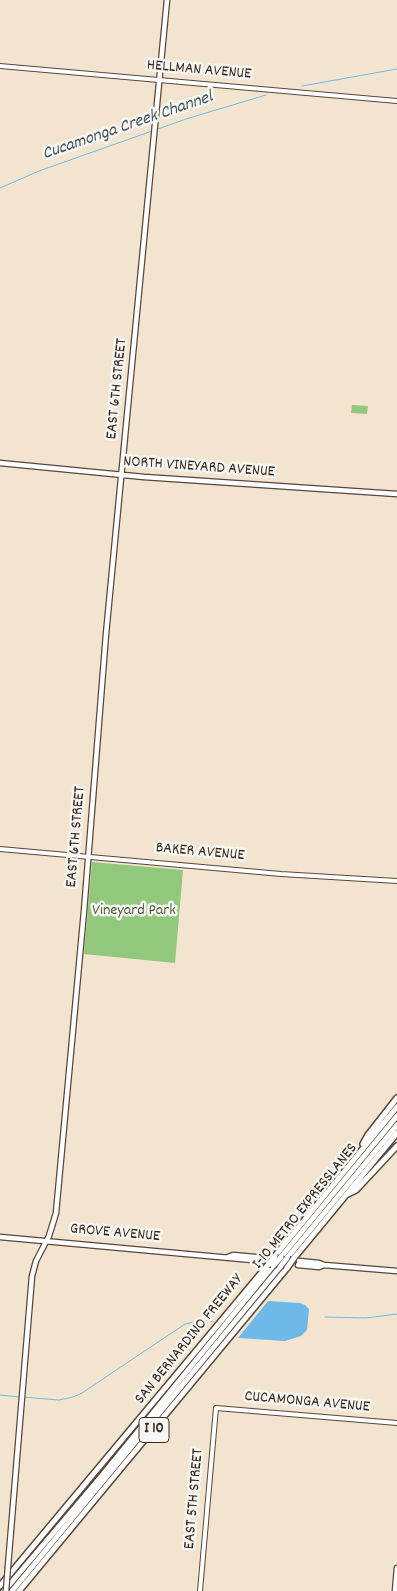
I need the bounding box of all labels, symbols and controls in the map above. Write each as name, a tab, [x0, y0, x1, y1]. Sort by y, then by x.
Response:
street label: HELLMAN AVENUE	[146, 57, 252, 85]
water label: Cucamonga Creek Channel	[40, 88, 216, 166]
street label: EAST 6TH STREET	[103, 338, 133, 440]
street label: NORTH VINEYARD AVENUE	[123, 453, 275, 483]
street label: EAST 6TH STREET	[63, 786, 91, 888]
street label: BAKER AVENUE	[155, 840, 245, 866]
park label: Vineyard Park	[92, 902, 176, 922]
street label: I-10 METRO EXPRESSLANES	[249, 1140, 363, 1274]
street label: GROVE AVENUE	[69, 1221, 161, 1247]
street label: SAN BERNARDINO FREEWAY	[132, 1271, 248, 1409]
street label: CUCAMONGA AVENUE	[244, 1388, 370, 1418]
road number: I 10	[139, 1418, 169, 1442]
street label: EAST 5TH STREET	[181, 1448, 209, 1550]

